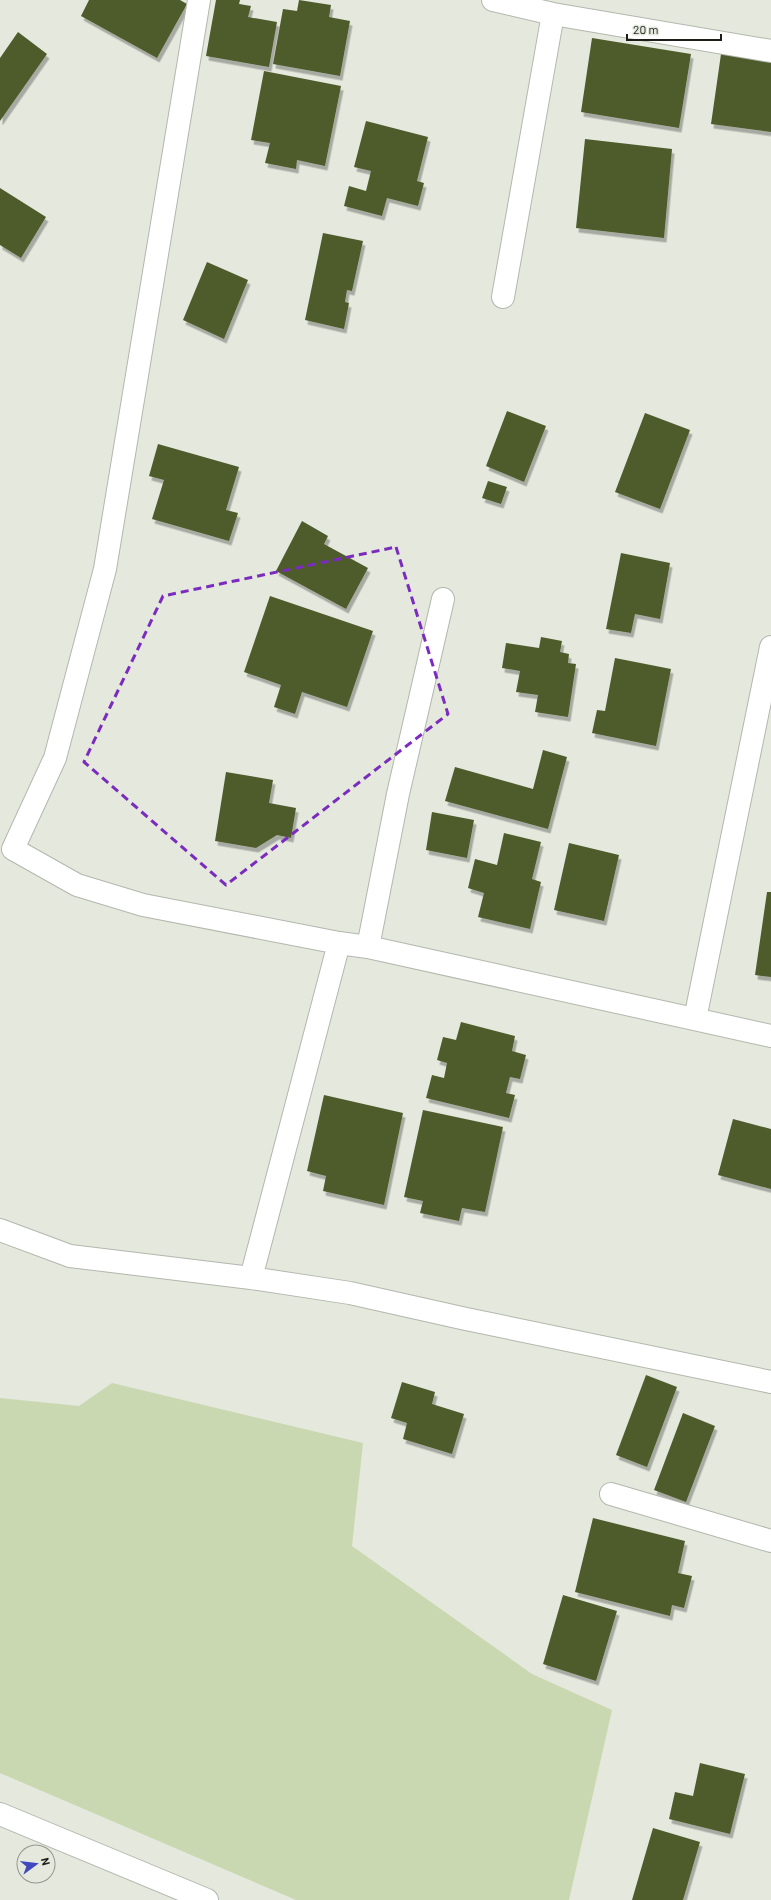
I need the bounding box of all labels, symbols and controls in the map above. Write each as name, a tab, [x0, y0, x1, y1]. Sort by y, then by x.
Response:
scale bar	[627, 16, 721, 42]
text: 20 m	[633, 22, 659, 36]
north arrow	[16, 1844, 56, 1884]
text: N	[39, 1856, 53, 1867]

